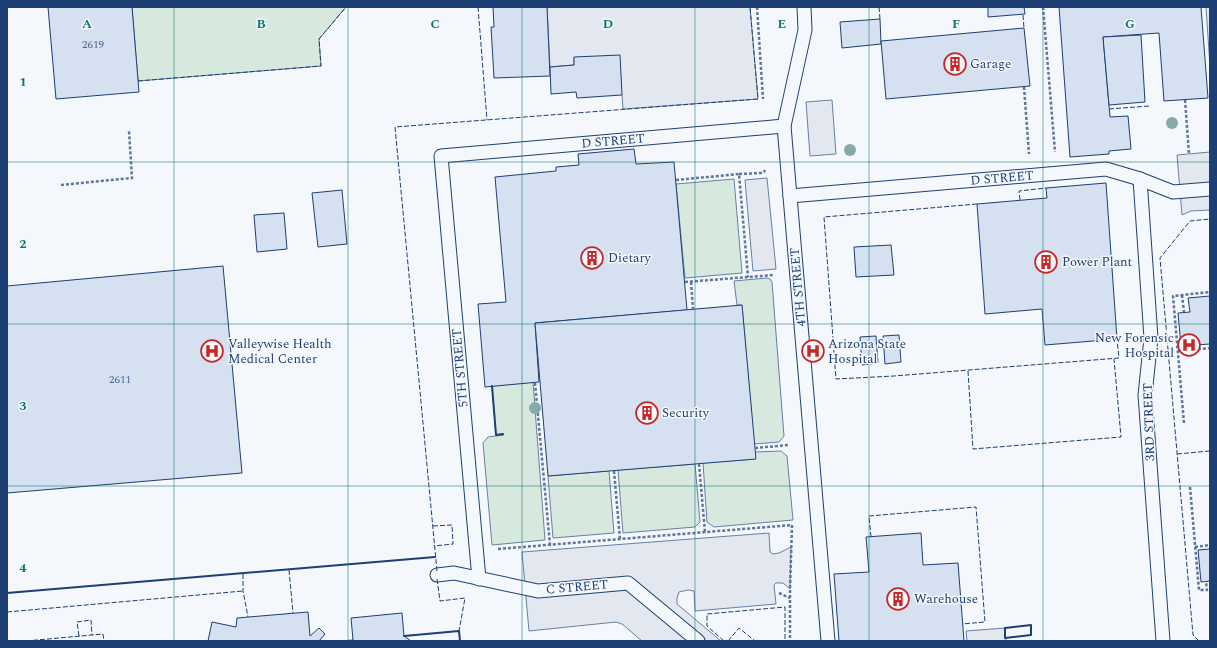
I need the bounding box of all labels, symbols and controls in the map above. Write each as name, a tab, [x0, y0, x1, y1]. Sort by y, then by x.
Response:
text: A	[82, 14, 92, 34]
text: B	[256, 14, 266, 34]
text: C	[430, 14, 440, 34]
text: D	[603, 14, 613, 34]
text: E	[778, 14, 787, 34]
text: F	[952, 14, 960, 34]
text: G	[1125, 14, 1135, 34]
house number: 2619	[82, 36, 104, 53]
building icon: Garage	[942, 51, 968, 77]
place label: Garage	[970, 54, 1011, 74]
text: 1	[19, 72, 27, 92]
street label: D STREET	[581, 128, 646, 154]
street label: D STREET	[970, 165, 1035, 191]
text: 2	[19, 234, 27, 254]
building icon: Dietary	[579, 245, 605, 271]
street label: 4TH STREET	[785, 247, 811, 327]
place label: Dietary	[608, 248, 652, 268]
building icon: Power Plant	[1033, 249, 1059, 275]
place label: Power Plant	[1062, 252, 1133, 272]
street label: 5TH STREET	[447, 328, 473, 408]
place label: New Forensic Hospital	[1095, 328, 1174, 363]
hospital icon: New Forensic Hospital	[1176, 332, 1202, 358]
place label: Valleywise Health Medical Center	[228, 334, 332, 369]
place label: Arizona State Hospital	[828, 334, 906, 369]
hospital icon: Valleywise Health Medical Center	[199, 338, 225, 364]
hospital icon: Arizona State Hospital	[800, 338, 826, 364]
house number: 2611	[109, 371, 131, 388]
street label: 3RD STREET	[1138, 382, 1160, 462]
text: 3	[19, 396, 27, 416]
building icon: Security	[634, 400, 660, 426]
place label: Security	[662, 403, 710, 423]
text: 4	[19, 558, 27, 578]
street label: C STREET	[545, 574, 609, 600]
building icon: Warehouse	[885, 586, 911, 612]
place label: Warehouse	[914, 589, 978, 609]

